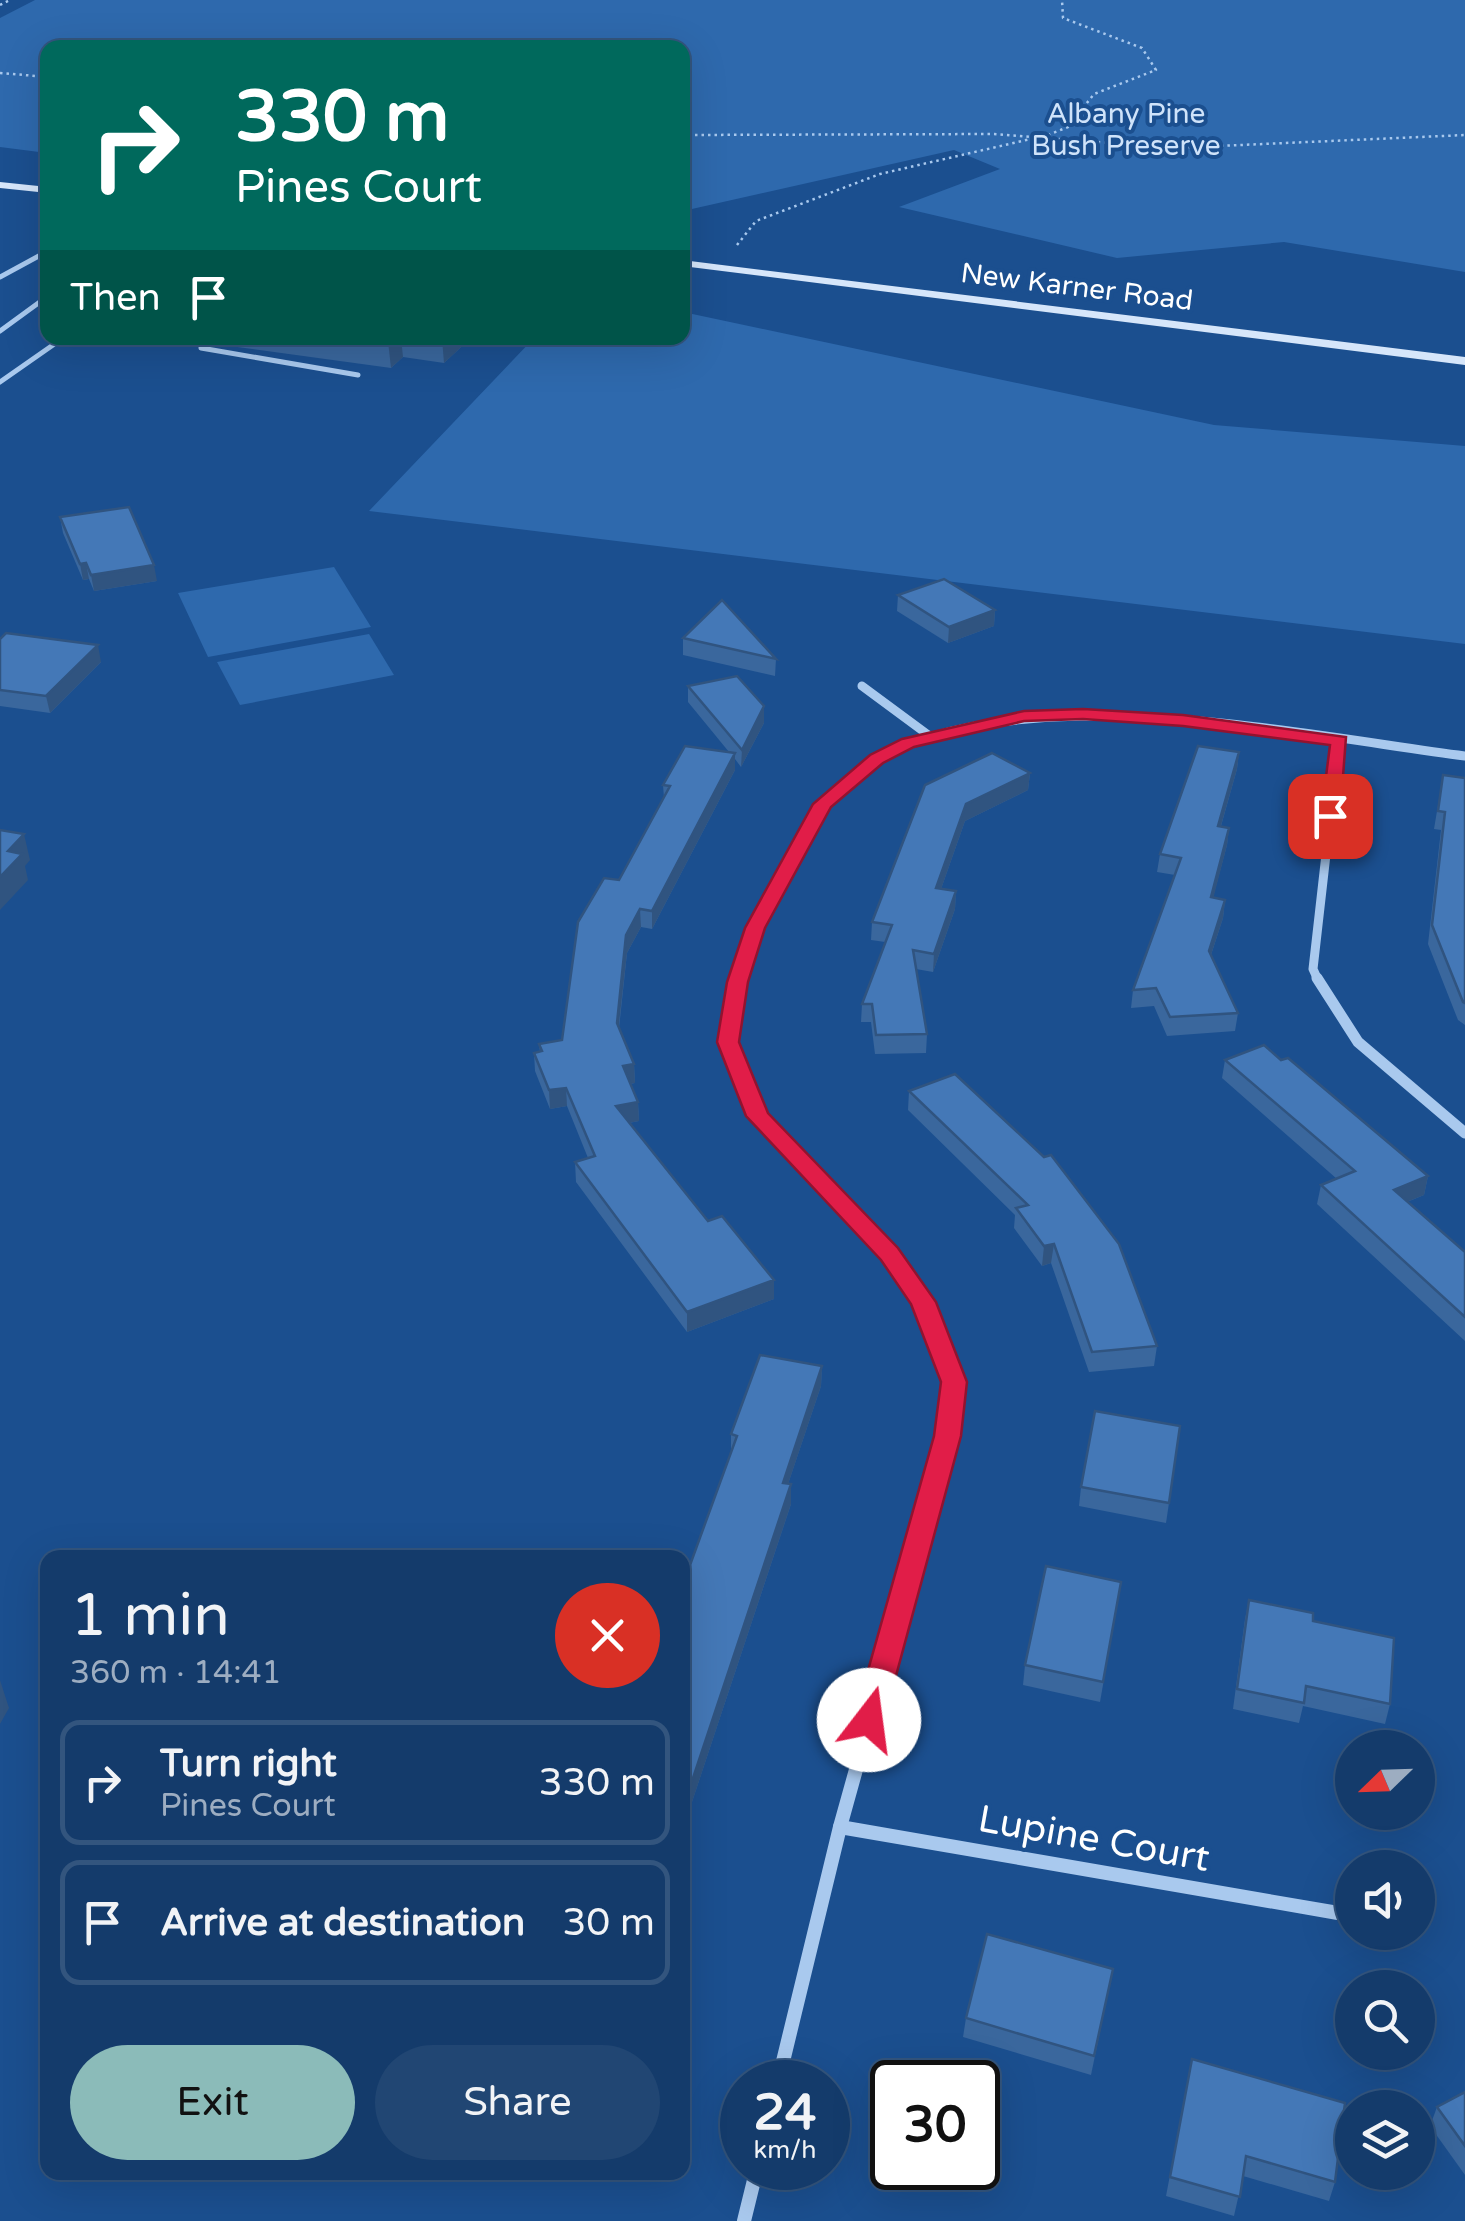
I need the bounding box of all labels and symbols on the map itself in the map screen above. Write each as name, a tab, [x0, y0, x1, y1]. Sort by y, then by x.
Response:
park label: Albany Pine Bush Preserve	[1031, 97, 1221, 163]
street label: New Karner Road	[959, 256, 1195, 318]
pin	[1288, 774, 1373, 859]
position arrow	[817, 1668, 921, 1772]
north arrow	[1335, 1730, 1435, 1830]
street label: Lupine Court	[975, 1796, 1213, 1882]
speed limit sign: 30	[870, 2060, 1000, 2190]

